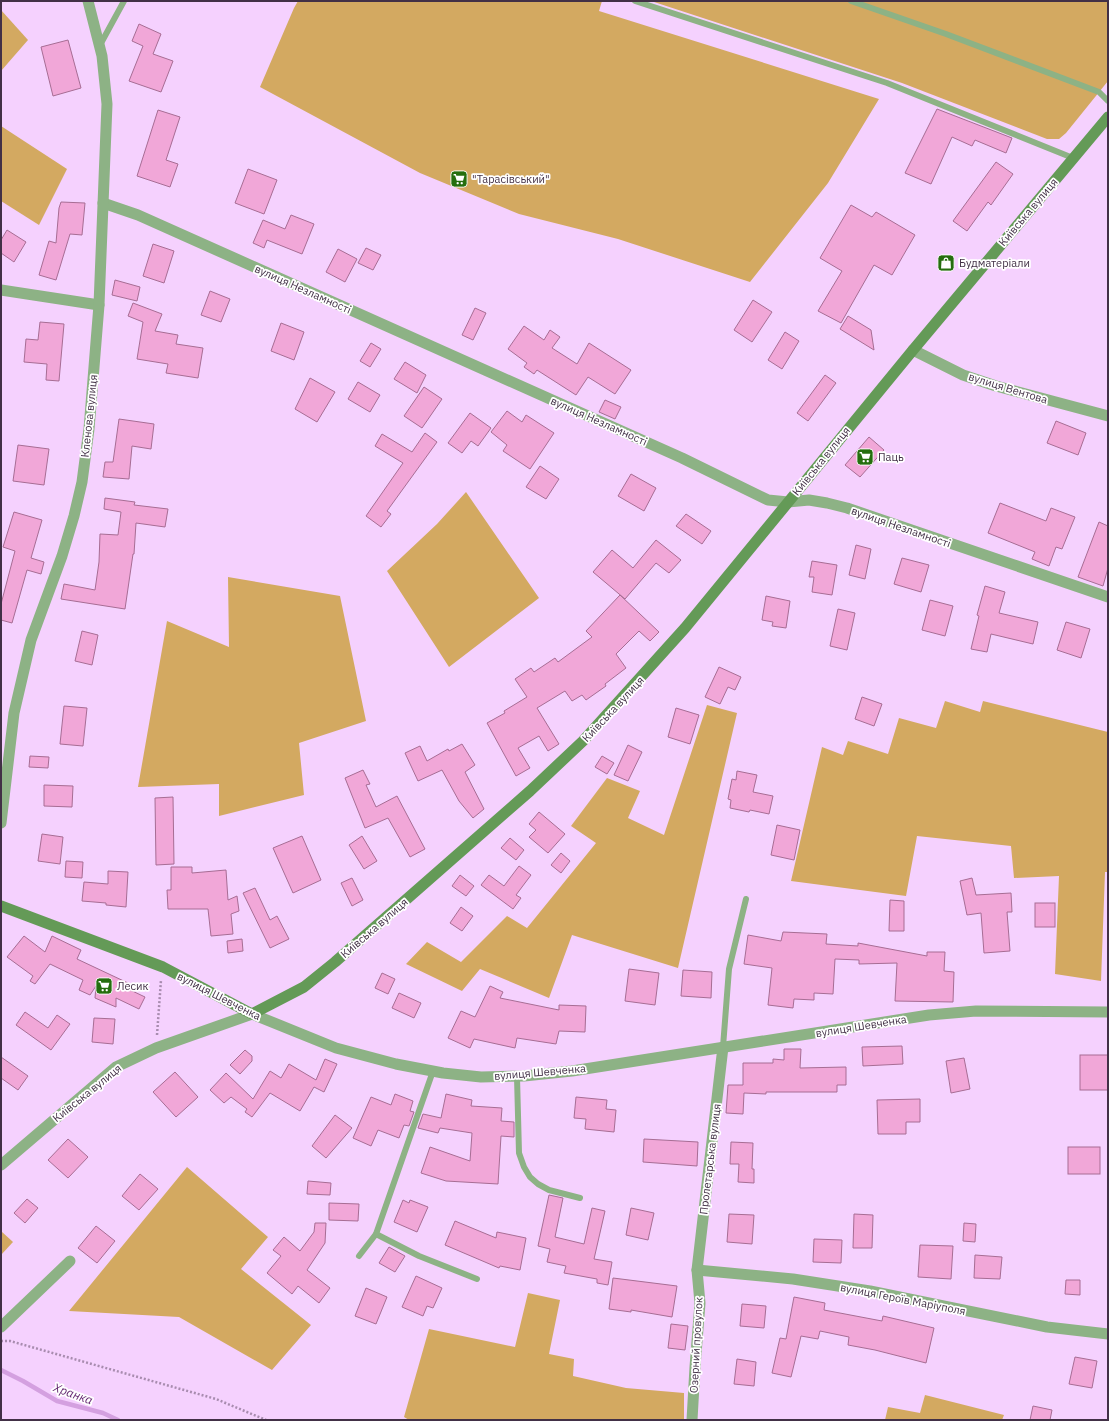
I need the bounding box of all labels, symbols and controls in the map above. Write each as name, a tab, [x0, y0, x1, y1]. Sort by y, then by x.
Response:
supermarket icon: "Тарасівський"	[449, 169, 469, 189]
place label: "Тарасівський"	[472, 172, 550, 186]
street label: Київська вулиця	[995, 175, 1061, 249]
shop icon: Будматеріали	[936, 253, 956, 273]
place label: Будматеріали	[959, 256, 1030, 270]
street label: вулиця Незламності	[253, 261, 353, 317]
street label: вулиця Вентова	[967, 369, 1049, 407]
street label: Кленова вулиця	[78, 374, 100, 458]
street label: вулиця Незламності	[549, 393, 649, 449]
street label: Київська вулиця	[789, 424, 853, 498]
supermarket icon: Паць	[855, 447, 875, 467]
place label: Паць	[878, 450, 904, 464]
street label: вулиця Незламності	[849, 503, 953, 551]
street label: Київська вулиця	[579, 673, 647, 745]
street label: Київська вулиця	[337, 895, 411, 961]
street label: вулиця Шевченка	[175, 969, 263, 1023]
supermarket icon: Лесик	[94, 976, 114, 996]
place label: Лесик	[117, 979, 149, 993]
street label: вулиця Шевченка	[814, 1012, 908, 1040]
street label: Київська вулиця	[50, 1061, 124, 1125]
street label: вулиця Шевченка	[494, 1061, 587, 1083]
street label: Пролетарська вулиця	[696, 1103, 724, 1215]
street label: вулиця Героїв Маріуполя	[839, 1280, 967, 1318]
street label: Озерний провулок	[686, 1297, 706, 1393]
water label: Хранка	[50, 1379, 95, 1408]

